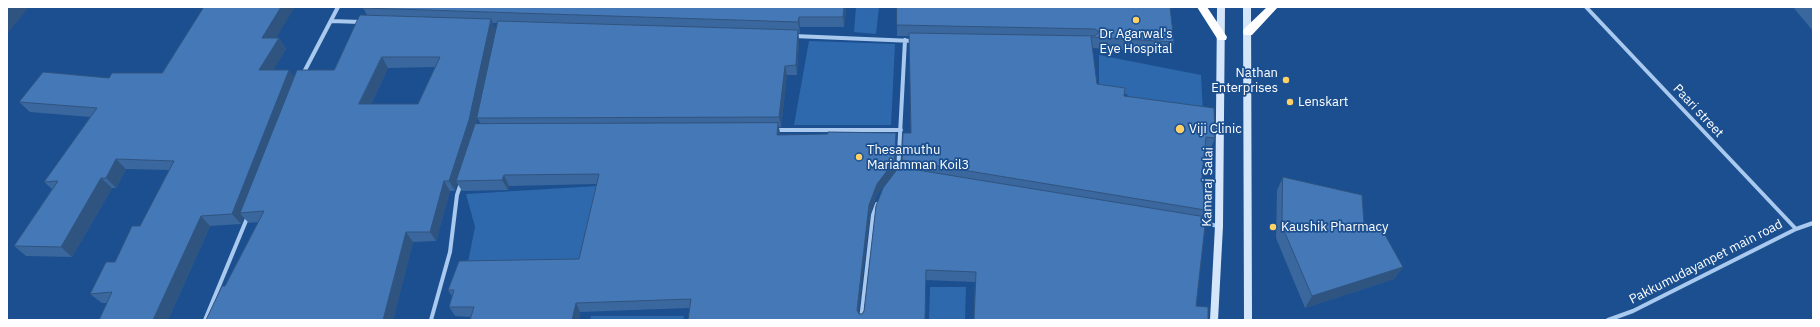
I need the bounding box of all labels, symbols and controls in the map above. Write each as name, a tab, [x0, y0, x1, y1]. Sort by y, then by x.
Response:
marker: Dr Agarwal's Eye Hospital	[1131, 15, 1141, 25]
place label: Dr Agarwal's Eye Hospital	[1099, 26, 1173, 57]
place label: Nathan Enterprises	[1211, 65, 1278, 96]
marker: Nathan Enterprises	[1281, 75, 1291, 85]
street label: Paari street	[1669, 81, 1727, 141]
place label: Lenskart	[1298, 94, 1348, 110]
marker: Lenskart	[1285, 97, 1295, 107]
place label: Viji Clinic	[1189, 121, 1242, 137]
marker: Viji Clinic	[1174, 123, 1186, 135]
place label: Thesamuthu Mariamman Koil3	[867, 142, 969, 173]
street label: Kamaraj Salai	[1200, 147, 1216, 227]
marker: Thesamuthu Mariamman Koil3	[854, 152, 864, 162]
street label: Pakkumudayanpet main road	[1627, 216, 1785, 308]
place label: Kaushik Pharmacy	[1281, 219, 1389, 235]
marker: Kaushik Pharmacy	[1268, 222, 1278, 232]

